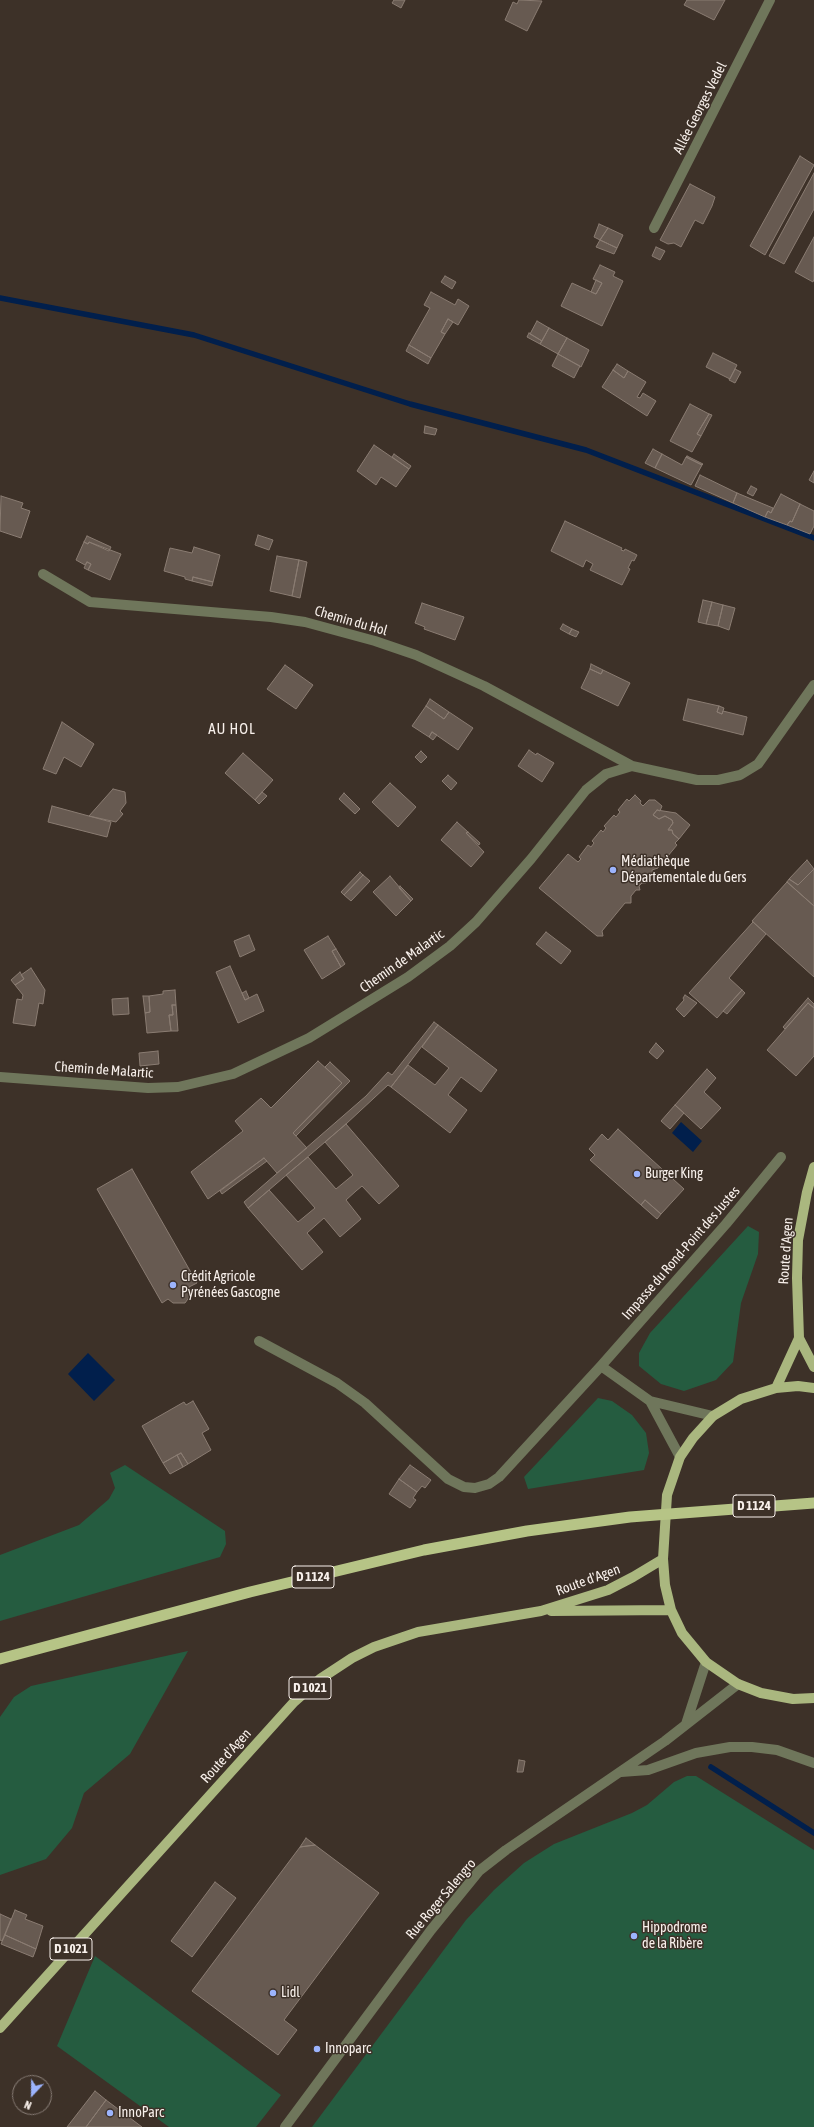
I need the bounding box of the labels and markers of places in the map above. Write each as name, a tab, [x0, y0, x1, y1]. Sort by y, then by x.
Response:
place label: Médiathèque Départementale du Gers	[621, 854, 746, 886]
marker: Médiathèque Départementale du Gers	[608, 865, 618, 875]
place label: Burger King	[645, 1166, 703, 1182]
marker: Burger King	[632, 1169, 642, 1179]
place label: Crédit Agricole Pyrénées Gascogne	[181, 1269, 280, 1302]
marker: Crédit Agricole Pyrénées Gascogne	[168, 1280, 178, 1290]
place label: Hippodrome de la Ribère	[642, 1920, 707, 1952]
marker: Hippodrome de la Ribère	[629, 1931, 639, 1941]
place label: Lidl	[281, 1985, 300, 2001]
marker: Lidl	[268, 1988, 278, 1998]
place label: Innoparc	[325, 2041, 371, 2057]
marker: Innoparc	[312, 2044, 322, 2054]
place label: InnoParc	[118, 2105, 164, 2121]
marker: InnoParc	[105, 2108, 115, 2118]

